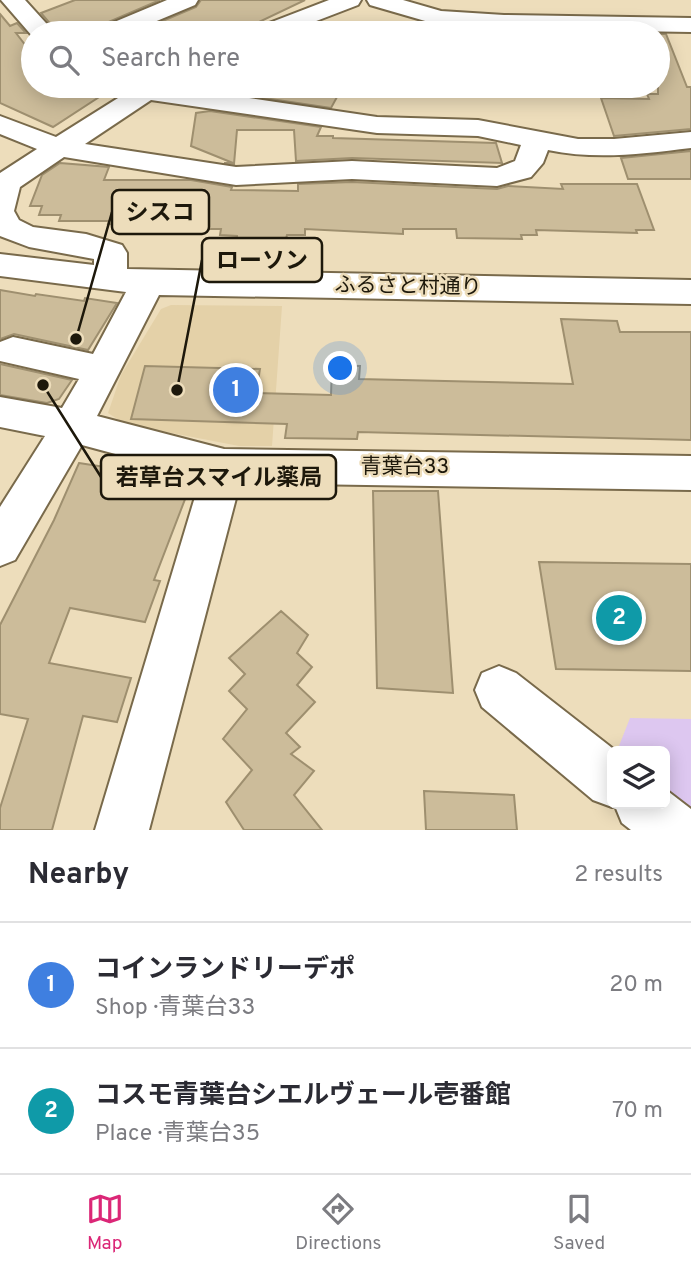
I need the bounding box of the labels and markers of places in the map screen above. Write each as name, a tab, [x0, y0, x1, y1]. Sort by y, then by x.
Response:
callout: シスコ	[112, 190, 209, 234]
callout: ローソン	[202, 238, 322, 282]
pin: 1	[213, 364, 259, 416]
callout: 若草台スマイル薬局	[101, 455, 336, 499]
pin: 2	[596, 592, 642, 644]

